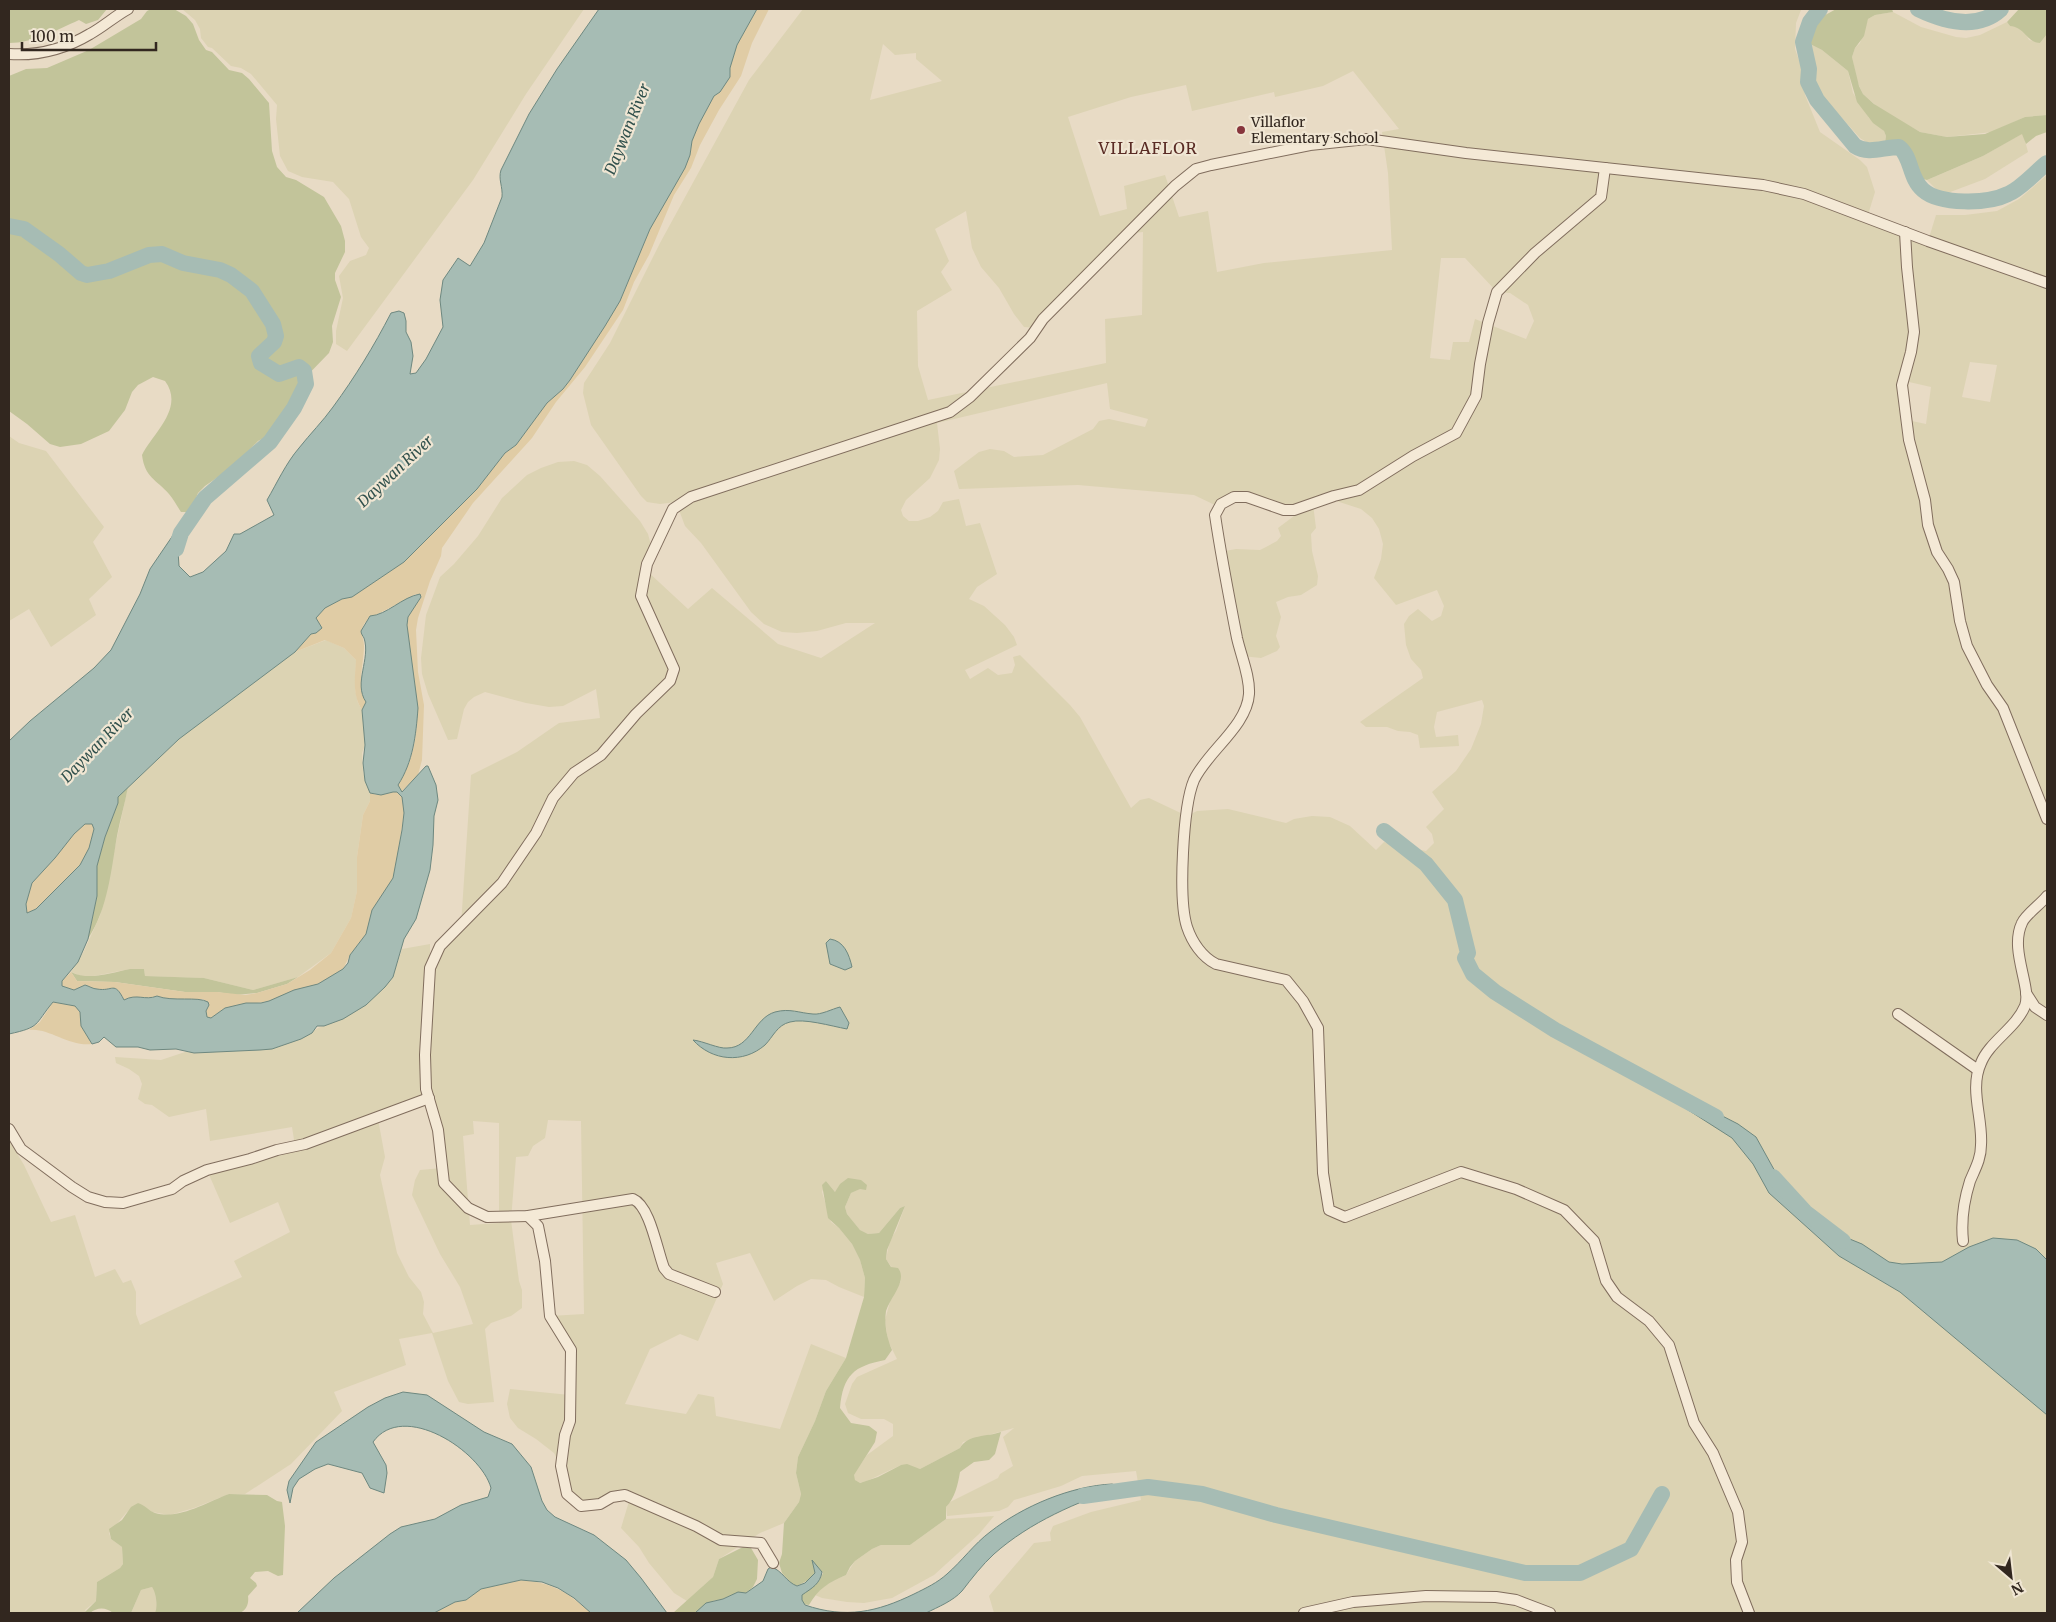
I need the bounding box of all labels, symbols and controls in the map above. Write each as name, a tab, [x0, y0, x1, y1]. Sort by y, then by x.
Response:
scale bar	[22, 20, 156, 52]
text: 100 m	[30, 27, 74, 46]
water label: Daywan River	[600, 80, 654, 178]
place label: Villaflor Elementary School	[1250, 113, 1379, 147]
marker: Villaflor Elementary School	[1235, 124, 1247, 136]
district label: VILLAFLOR	[1097, 138, 1198, 158]
water label: Daywan River	[353, 431, 437, 512]
water label: Daywan River	[56, 703, 138, 787]
north arrow	[1986, 1552, 2036, 1602]
text: N	[2008, 1578, 2026, 1599]

